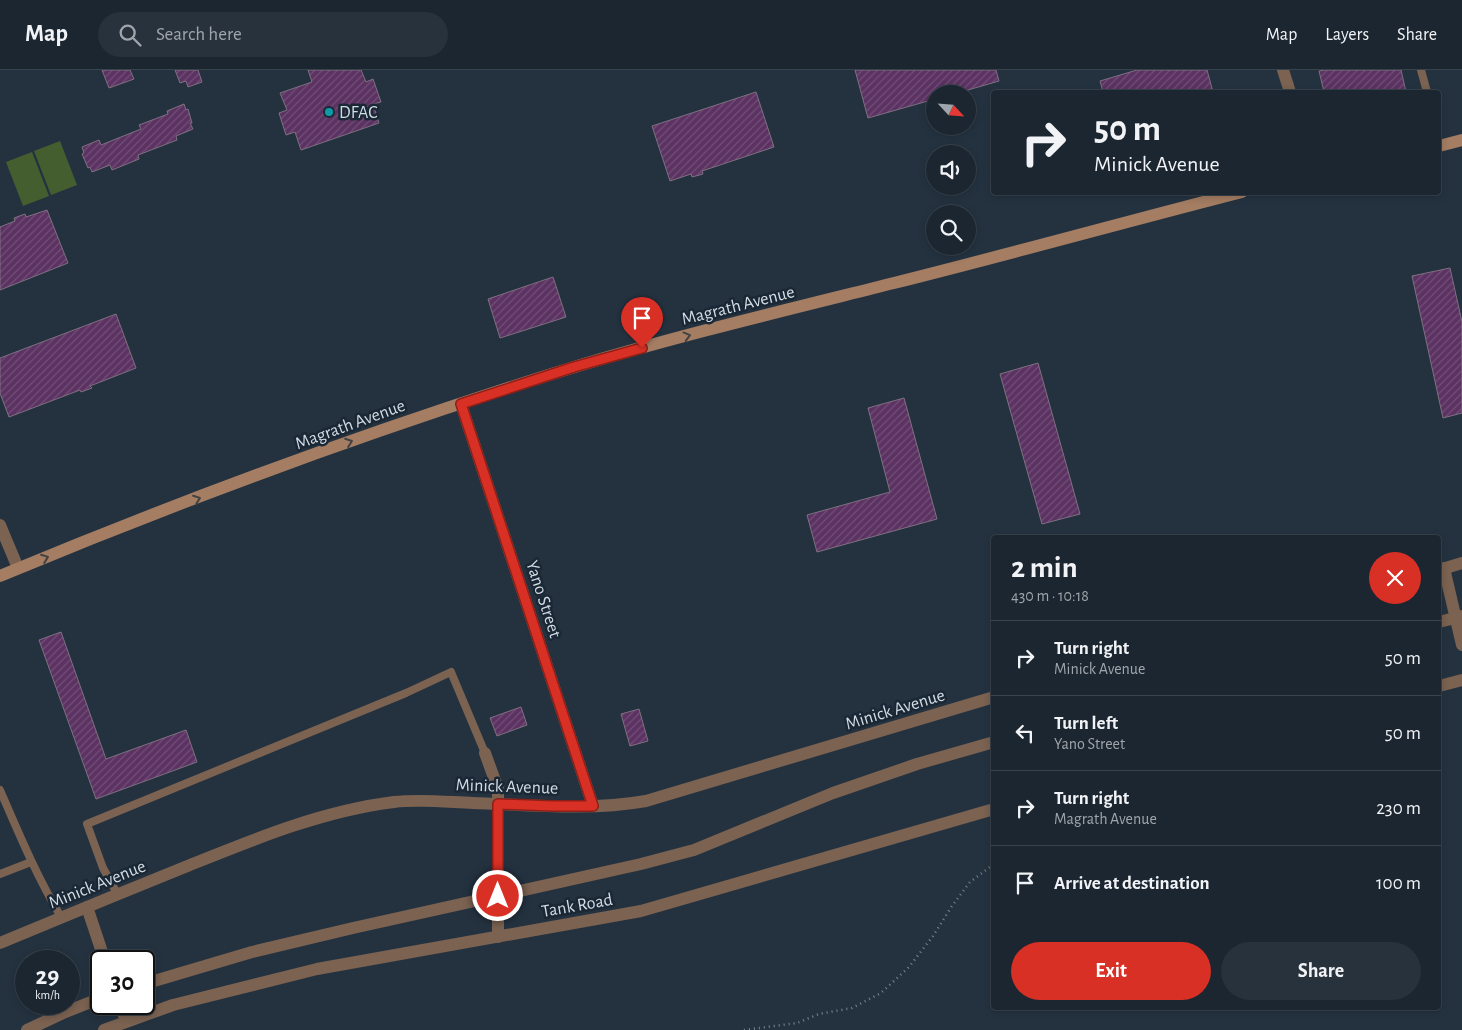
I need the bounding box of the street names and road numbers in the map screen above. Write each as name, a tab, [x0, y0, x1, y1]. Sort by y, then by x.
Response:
street label: Magrath Avenue	[680, 283, 797, 329]
street label: Magrath Avenue	[293, 397, 408, 453]
street label: Yano Street	[522, 559, 564, 640]
street label: Minick Avenue	[844, 686, 947, 734]
street label: Minick Avenue	[455, 776, 559, 798]
street label: Minick Avenue	[46, 857, 148, 913]
street label: Tank Road	[540, 891, 614, 921]

